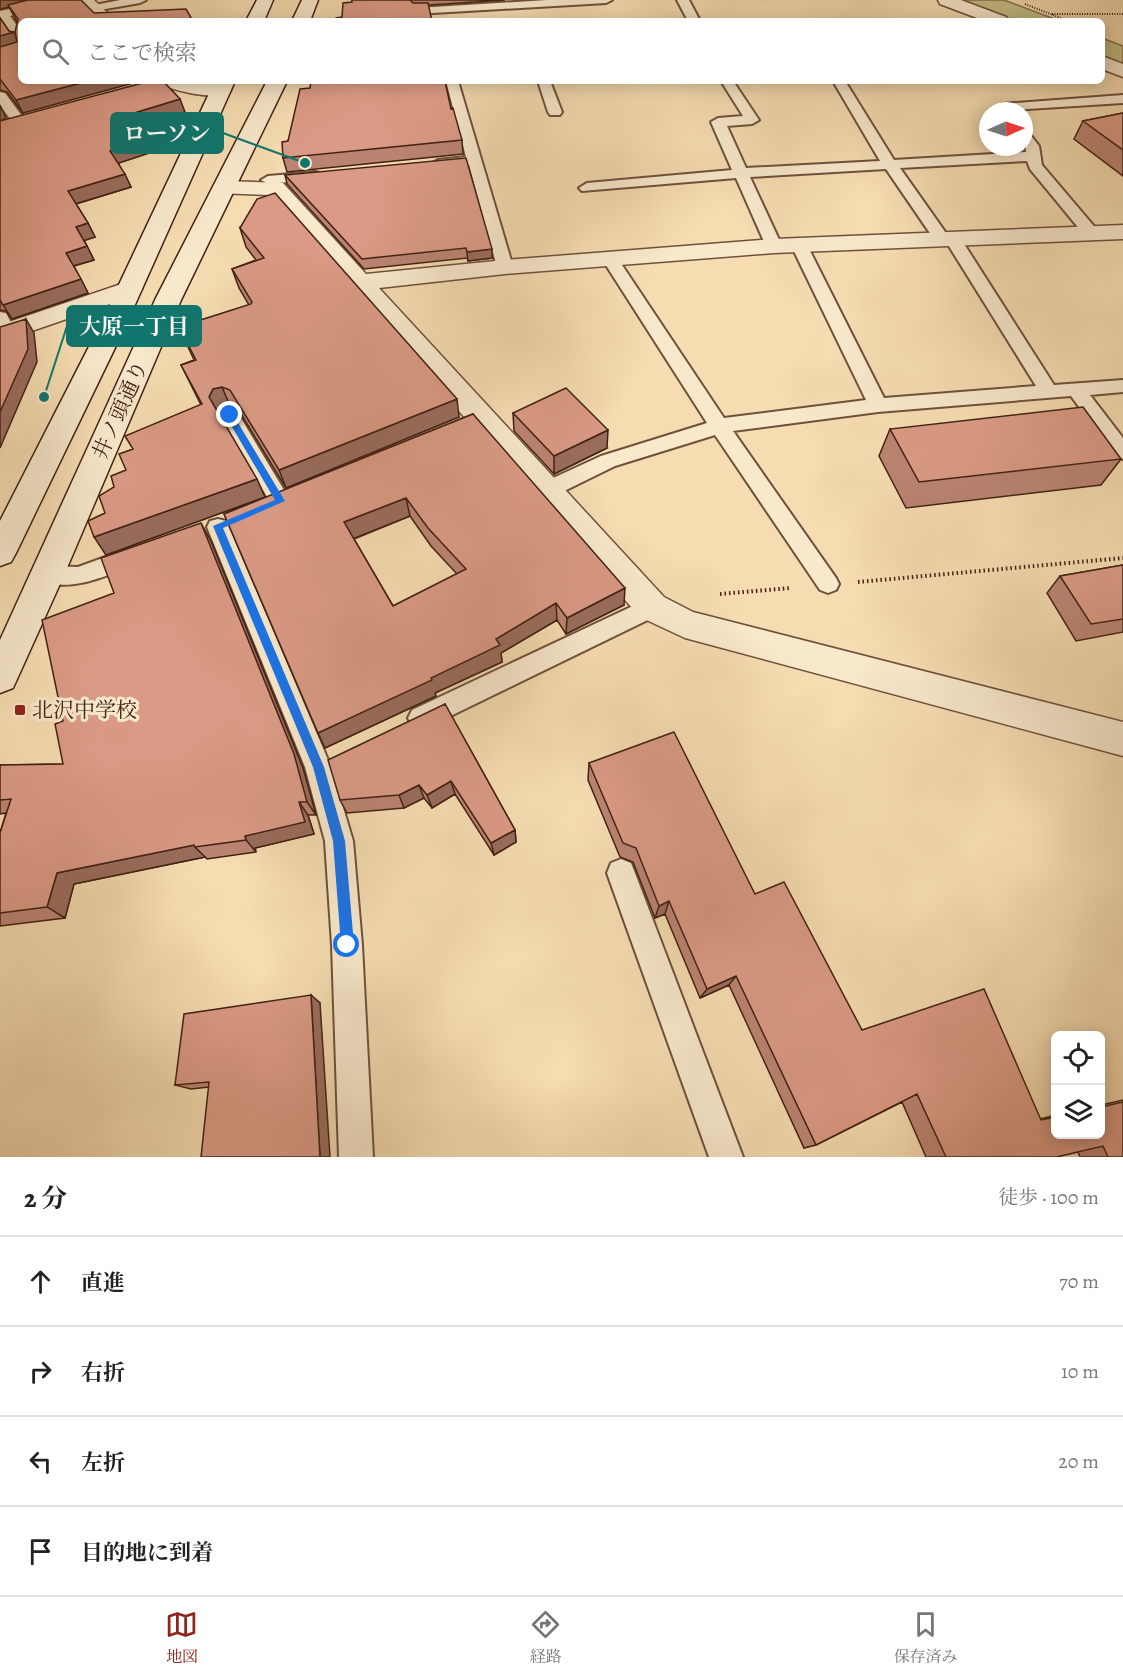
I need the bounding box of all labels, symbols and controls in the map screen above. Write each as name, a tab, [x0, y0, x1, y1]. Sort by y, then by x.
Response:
search box	[18, 18, 1105, 84]
icon: search	[39, 35, 72, 68]
text: ここで検索	[87, 38, 197, 68]
north arrow	[979, 102, 1033, 156]
callout: ローソン	[111, 113, 223, 153]
text: ローソン	[123, 119, 211, 149]
callout: 大原一丁目	[67, 306, 201, 346]
text: 大原一丁目	[79, 312, 189, 342]
street label: 井ノ頭通り	[86, 356, 154, 464]
route end	[216, 401, 242, 427]
place label: 北沢中学校	[32, 696, 137, 724]
marker: 北沢中学校	[13, 703, 27, 717]
route start	[333, 931, 359, 957]
map controls	[1051, 1031, 1105, 1139]
button: locate	[1051, 1031, 1105, 1085]
button: layers	[1051, 1085, 1105, 1139]
text: 2 分	[24, 1181, 67, 1216]
text: 徒歩 · 100 m	[998, 1184, 1099, 1211]
icon: ahead	[24, 1265, 57, 1298]
text: 直進	[81, 1268, 125, 1298]
text: 70 m	[1059, 1268, 1099, 1295]
icon: right	[24, 1355, 57, 1388]
text: 右折	[81, 1358, 125, 1388]
text: 10 m	[1061, 1358, 1099, 1385]
icon: left	[24, 1445, 57, 1478]
text: 左折	[81, 1448, 125, 1478]
text: 20 m	[1058, 1448, 1099, 1475]
icon: arrive	[24, 1535, 57, 1568]
text: 目的地に到着	[81, 1538, 213, 1568]
tab: 地図	[165, 1608, 198, 1668]
tab: 経路	[529, 1608, 562, 1668]
tab: 保存済み	[893, 1608, 957, 1668]

